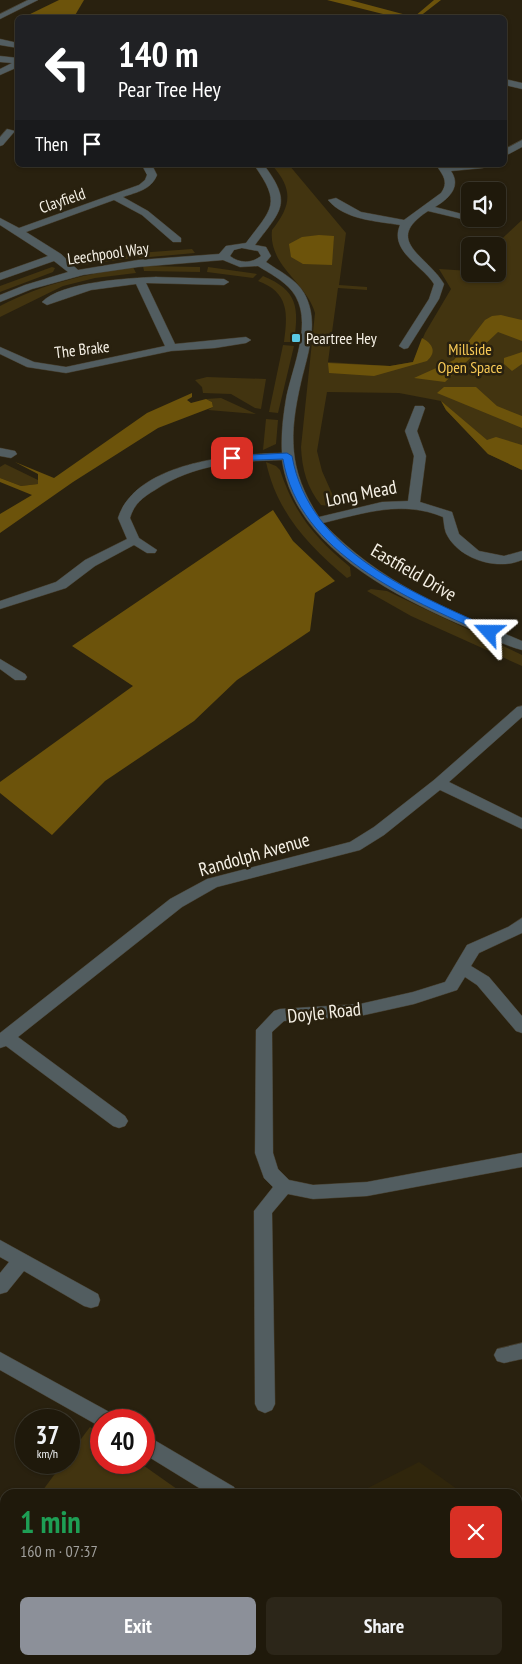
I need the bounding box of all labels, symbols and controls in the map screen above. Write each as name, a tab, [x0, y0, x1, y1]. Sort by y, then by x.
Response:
text: 140 m	[118, 31, 199, 77]
icon: left	[35, 35, 100, 100]
text: Pear Tree Hey	[118, 75, 221, 103]
icon: arrive	[78, 130, 106, 158]
text: Then	[35, 132, 68, 156]
map controls	[461, 182, 506, 282]
button: sound	[461, 182, 506, 227]
street label: Clayfield	[36, 183, 88, 217]
street label: Leechpool Way	[66, 237, 150, 269]
button: search	[461, 237, 506, 282]
place label: Peartree Hey	[306, 328, 377, 348]
marker: Peartree Hey	[290, 332, 302, 344]
street label: The Brake	[53, 336, 111, 362]
park label: Millside Open Space	[437, 339, 503, 377]
pin	[211, 437, 253, 479]
icon: arrive	[218, 444, 246, 472]
street label: Long Mead	[324, 474, 398, 512]
street label: Eastfield Drive	[367, 538, 461, 606]
position arrow	[462, 605, 514, 657]
street label: Randolph Avenue	[196, 827, 312, 881]
street label: Doyle Road	[286, 996, 362, 1028]
speed limit sign: 40	[90, 1409, 155, 1474]
text: 37	[36, 1419, 59, 1451]
text: km/h	[37, 1446, 58, 1461]
text: 1 min	[20, 1502, 81, 1541]
button: close	[450, 1506, 502, 1558]
text: 160 m · 07:37	[20, 1541, 98, 1561]
button: Exit	[20, 1597, 256, 1655]
button: Share	[266, 1597, 502, 1655]

